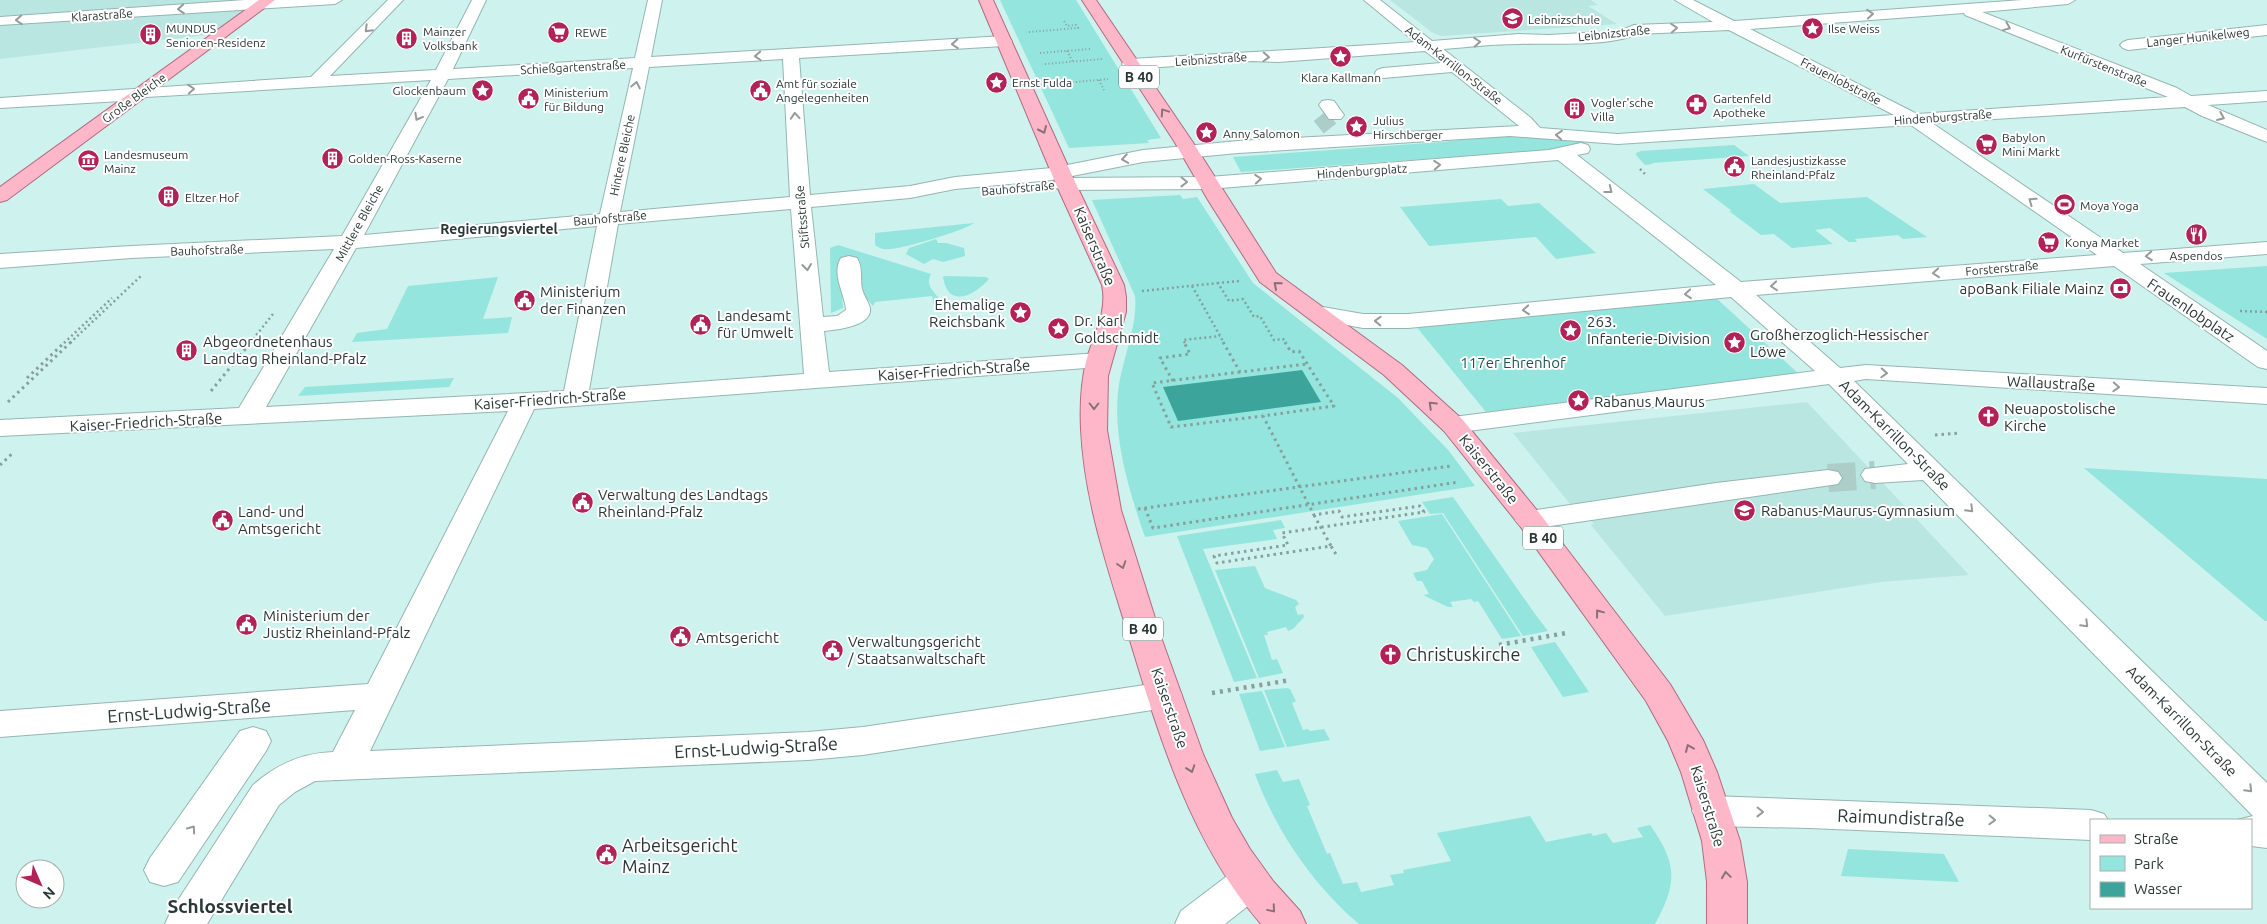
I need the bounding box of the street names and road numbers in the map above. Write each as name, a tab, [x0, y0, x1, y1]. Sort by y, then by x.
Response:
street label: Klarastraße	[71, 6, 133, 24]
street label: Adam-Karrillon-Straße	[1403, 23, 1505, 107]
street label: Leibnizstraße	[1577, 23, 1651, 43]
street label: Langer Hunikelweg	[2146, 25, 2250, 49]
street label: Kurfürstenstraße	[2059, 43, 2149, 89]
street label: Leibnizstraße	[1174, 50, 1248, 68]
street label: Frauenlobstraße	[1798, 55, 1884, 107]
street label: Schießgartenstraße	[520, 58, 626, 76]
road number: B 40	[1119, 66, 1159, 88]
street label: Große Bleiche	[100, 71, 168, 125]
street label: Hindenburgstraße	[1893, 107, 1993, 127]
street label: Hintere Bleiche	[607, 113, 637, 197]
street label: Hindenburgplatz	[1316, 161, 1408, 181]
street label: Bauhofstraße	[981, 178, 1055, 198]
street label: Mittlere Bleiche	[333, 182, 385, 264]
street label: Stiftsstraße	[793, 185, 811, 249]
street label: Kaiserstraße	[1071, 204, 1119, 288]
street label: Bauhofstraße	[573, 208, 647, 228]
street label: Bauhofstraße	[170, 242, 244, 258]
street label: Forsterstraße	[1965, 258, 2039, 278]
street label: Frauenlobplatz	[2144, 275, 2238, 345]
street label: Kaiser-Friedrich-Straße	[877, 356, 1031, 384]
street label: Wallaustraße	[2006, 372, 2096, 394]
street label: Adam-Karrillon-Straße	[1836, 376, 1954, 494]
street label: Kaiser-Friedrich-Straße	[473, 385, 627, 413]
street label: Kaiser-Friedrich-Straße	[69, 410, 223, 434]
street label: Kaiserstraße	[1456, 431, 1522, 507]
road number: B 40	[1523, 526, 1563, 550]
road number: B 40	[1123, 618, 1163, 640]
street label: Adam-Karrillon-Straße	[2123, 662, 2241, 780]
street label: Kaiserstraße	[1148, 665, 1192, 751]
street label: Ernst-Ludwig-Straße	[106, 694, 272, 726]
street label: Ernst-Ludwig-Straße	[674, 733, 838, 761]
street label: Kaiserstraße	[1688, 763, 1728, 849]
street label: Raimundistraße	[1837, 805, 1965, 829]

